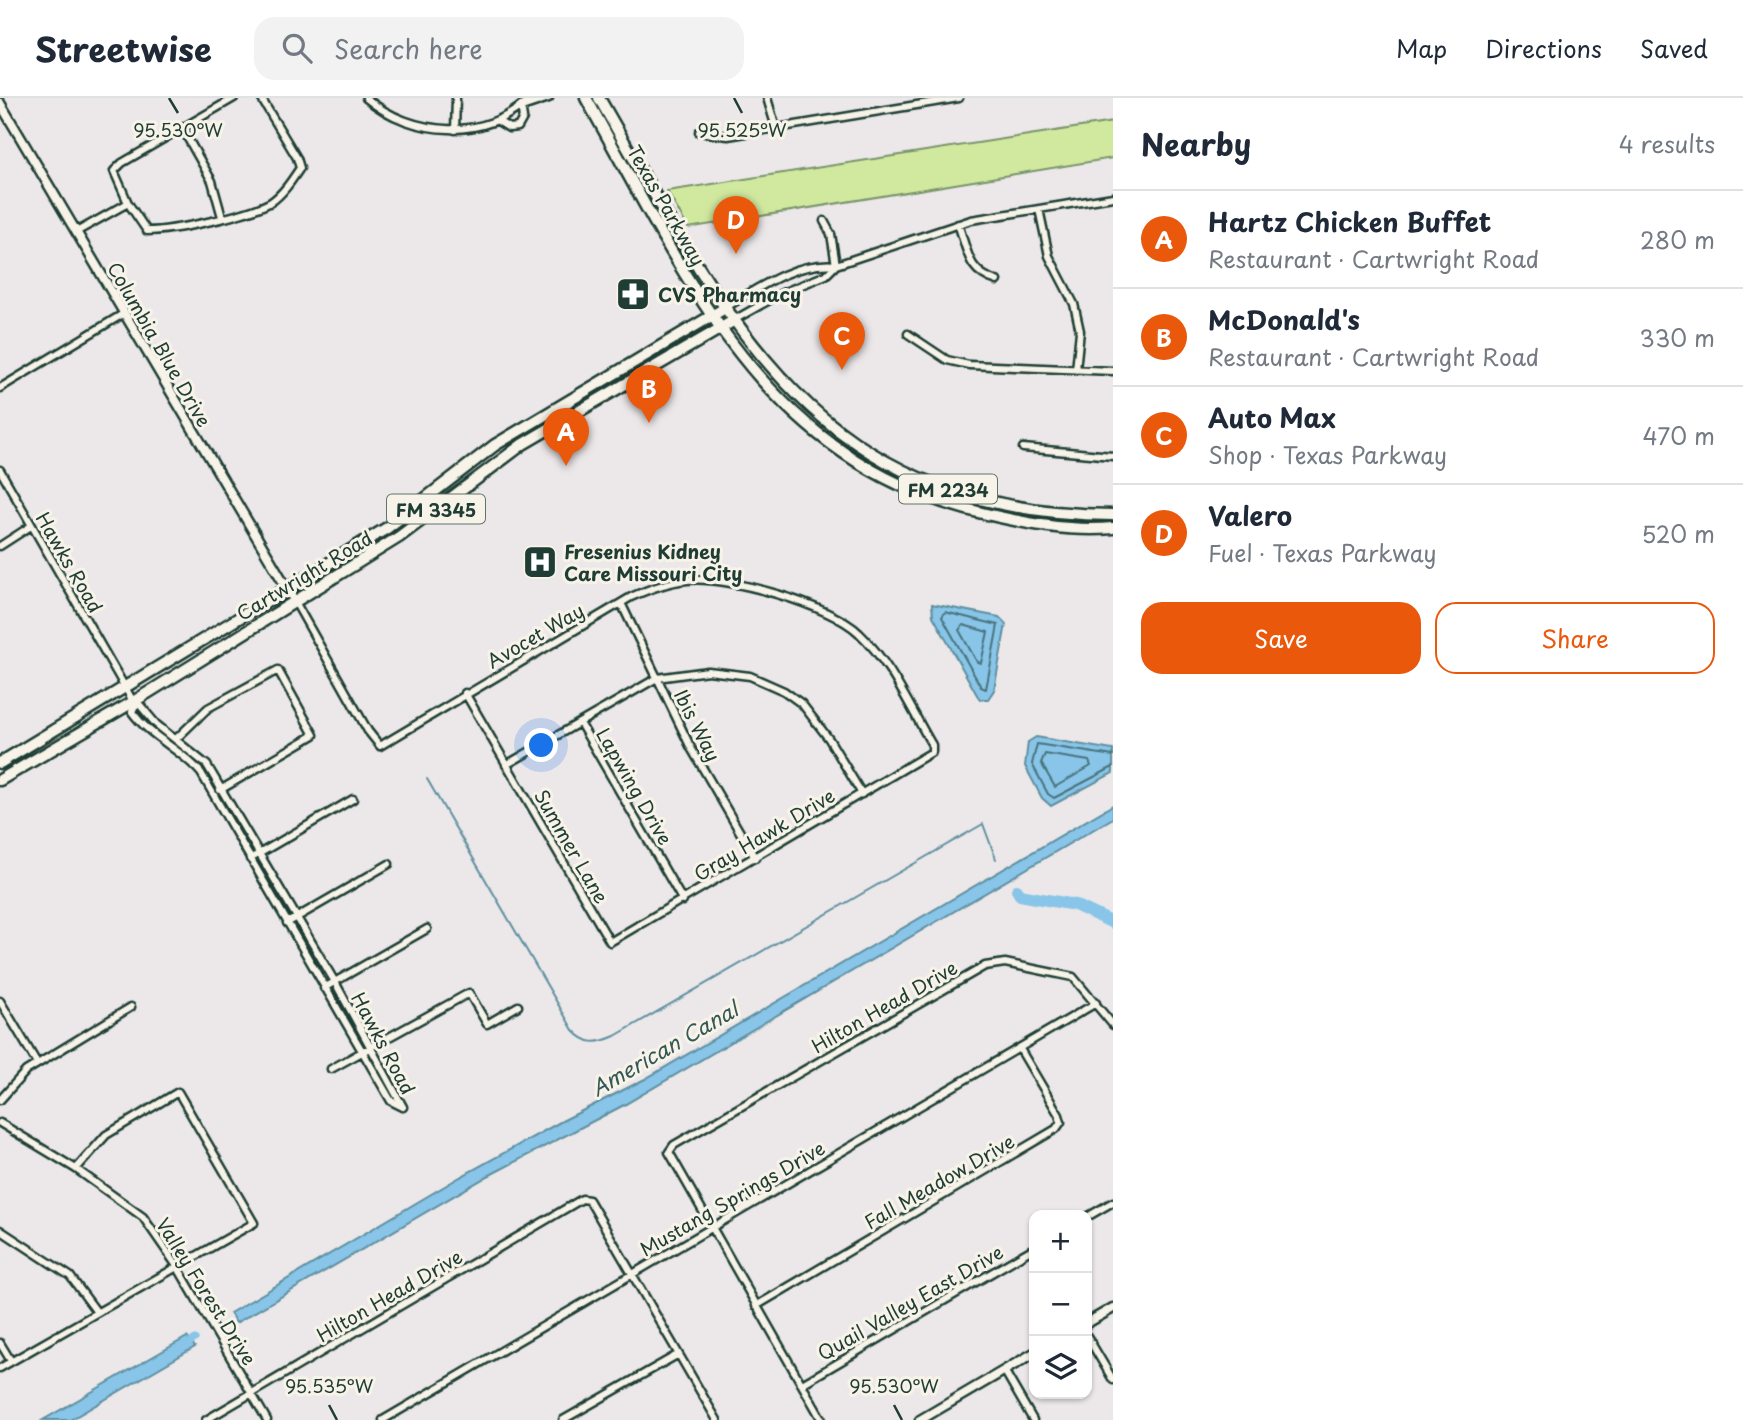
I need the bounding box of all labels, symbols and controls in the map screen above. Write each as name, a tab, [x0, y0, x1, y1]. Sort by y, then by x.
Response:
search box	[254, 17, 744, 80]
text: Streetwise	[35, 23, 212, 73]
icon: search	[278, 29, 316, 67]
text: Search here	[334, 29, 483, 68]
text: Map	[1396, 30, 1447, 66]
text: Directions	[1485, 30, 1602, 66]
text: Saved	[1640, 30, 1708, 66]
text: 95.530°W	[133, 116, 223, 143]
text: 95.525°W	[698, 116, 787, 143]
text: Nearby	[1141, 121, 1251, 166]
text: 4 results	[1619, 126, 1715, 161]
street label: Texas Parkway	[621, 139, 713, 271]
pin: D	[713, 196, 759, 254]
text: Hartz Chicken Buffet	[1208, 202, 1491, 241]
text: A	[1155, 222, 1173, 257]
text: 280 m	[1640, 222, 1715, 257]
text: Restaurant · Cartwright Road	[1208, 241, 1539, 276]
street label: Columbia Blue Drive	[101, 256, 219, 432]
pharmacy icon: CVS Pharmacy	[614, 275, 652, 313]
place label: CVS Pharmacy	[658, 280, 801, 308]
text: McDonald's	[1208, 300, 1360, 339]
pin: C	[819, 312, 865, 370]
text: B	[1156, 320, 1172, 355]
text: 330 m	[1639, 320, 1715, 355]
text: Restaurant · Cartwright Road	[1208, 339, 1539, 374]
pin: B	[626, 365, 672, 423]
text: Auto Max	[1208, 398, 1336, 437]
pin: A	[543, 408, 589, 466]
text: C	[1155, 418, 1173, 453]
text: 470 m	[1642, 418, 1715, 453]
text: Shop · Texas Parkway	[1208, 437, 1447, 472]
road number: FM 2234	[899, 474, 997, 503]
road number: FM 3345	[387, 494, 485, 524]
text: Valero	[1208, 496, 1292, 535]
street label: Hawks Road	[30, 506, 110, 618]
text: D	[1155, 516, 1173, 551]
text: 520 m	[1642, 516, 1715, 551]
street label: Cartwright Road	[231, 523, 377, 627]
text: Fuel · Texas Parkway	[1208, 535, 1437, 570]
place label: Fresenius Kidney Care Missouri City	[564, 537, 742, 587]
hospital icon: Fresenius Kidney Care Missouri City	[521, 543, 559, 581]
street label: Avocet Way	[481, 596, 589, 674]
button: Save	[1141, 602, 1421, 674]
button: Share	[1435, 602, 1715, 674]
street label: Ibis Way	[668, 684, 728, 766]
street label: Lapwing Drive	[590, 722, 680, 850]
your location	[524, 728, 558, 762]
street label: Gray Hawk Drive	[688, 781, 840, 887]
street label: Summer Lane	[528, 784, 616, 908]
street label: Hilton Head Drive	[806, 953, 962, 1059]
street label: Hawks Road	[345, 987, 423, 1099]
water label: American Canal	[584, 991, 746, 1103]
street label: Fall Meadow Drive	[859, 1127, 1019, 1235]
street label: Mustang Springs Drive	[634, 1133, 830, 1263]
map controls	[1029, 1210, 1092, 1399]
button: +	[1029, 1210, 1092, 1273]
street label: Valley Forest Drive	[150, 1212, 264, 1370]
street label: Quail Valley East Drive	[812, 1237, 1008, 1367]
street label: Hilton Head Drive	[311, 1242, 467, 1348]
button: −	[1029, 1273, 1092, 1336]
button: layers	[1029, 1336, 1092, 1399]
text: 95.535°W	[285, 1372, 374, 1399]
text: 95.530°W	[849, 1372, 939, 1399]

